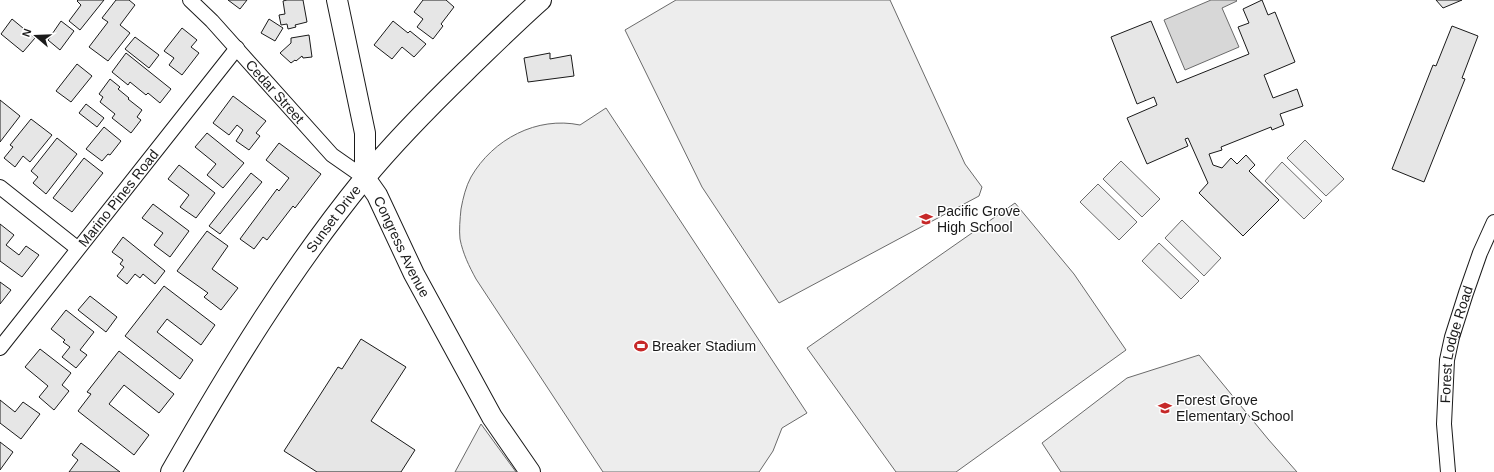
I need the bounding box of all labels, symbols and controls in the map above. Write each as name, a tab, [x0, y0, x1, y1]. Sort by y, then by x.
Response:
north arrow	[16, 16, 56, 56]
text: N	[20, 27, 34, 38]
street label: Cedar Street	[243, 57, 308, 126]
street label: Marino Pines Road	[75, 146, 162, 250]
street label: Sunset Drive	[303, 182, 364, 256]
street label: Congress Avenue	[371, 193, 433, 300]
place label: Pacific Grove High School	[937, 203, 1020, 235]
school or university icon: Pacific Grove High School	[918, 211, 934, 227]
street label: Forest Lodge Road	[1437, 284, 1476, 404]
sports icon: Breaker Stadium	[633, 338, 649, 354]
place label: Breaker Stadium	[652, 338, 756, 354]
place label: Forest Grove Elementary School	[1176, 392, 1294, 424]
school or university icon: Forest Grove Elementary School	[1157, 400, 1173, 416]

